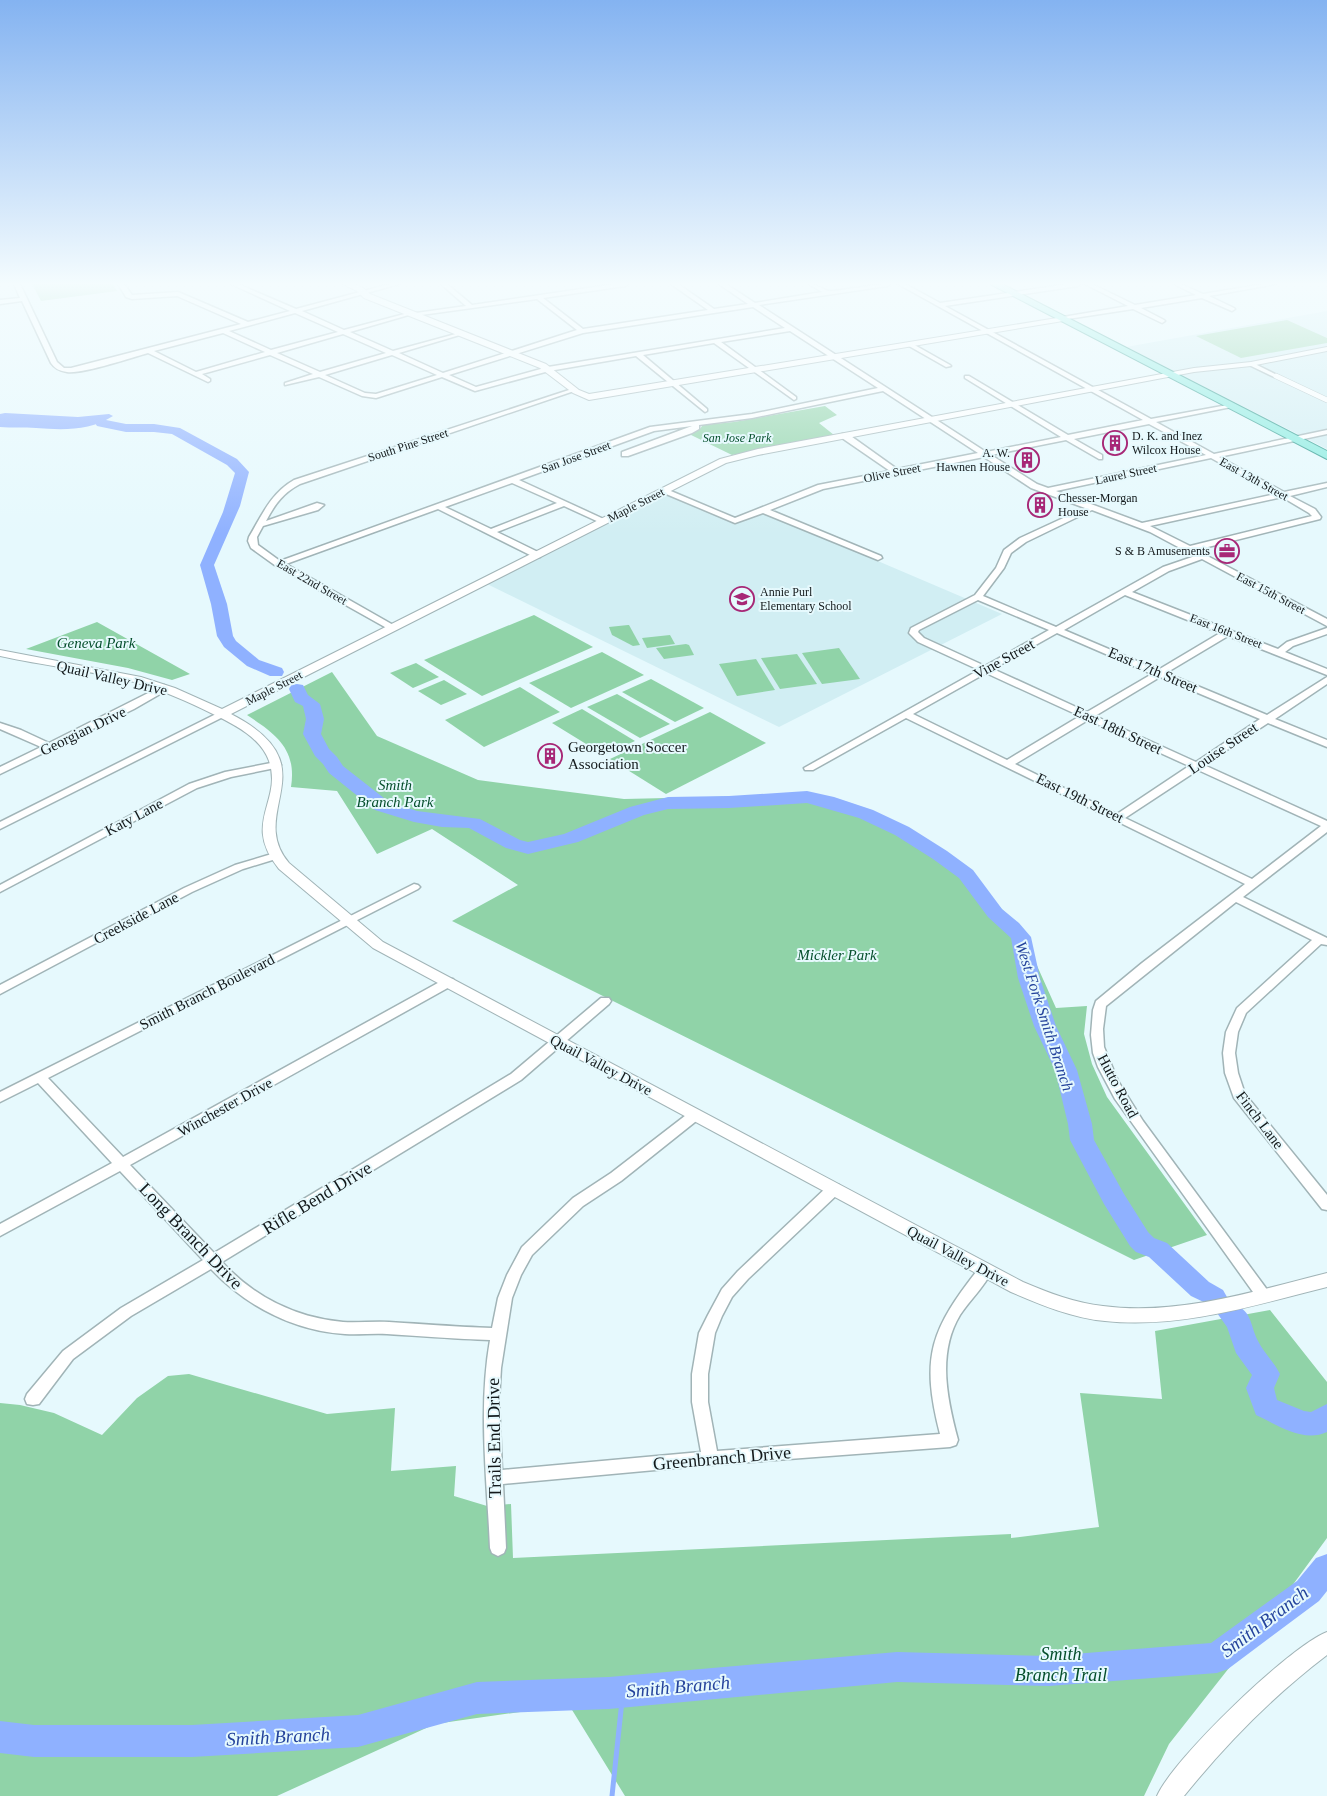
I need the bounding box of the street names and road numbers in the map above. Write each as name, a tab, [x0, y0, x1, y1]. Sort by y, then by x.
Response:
street label: South Pine Street	[366, 425, 450, 465]
street label: San Jose Street	[539, 438, 613, 476]
street label: East 13th Street	[1217, 454, 1291, 504]
street label: Olive Street	[862, 461, 922, 485]
street label: Laurel Street	[1094, 461, 1159, 487]
street label: Maple Street	[605, 484, 667, 525]
street label: East 22nd Street	[274, 556, 350, 608]
street label: East 15th Street	[1234, 569, 1308, 617]
street label: East 16th Street	[1188, 611, 1265, 651]
street label: Vine Street	[971, 635, 1038, 682]
street label: East 17th Street	[1106, 644, 1201, 696]
street label: Quail Valley Drive	[55, 657, 169, 699]
street label: Maple Street	[243, 667, 305, 708]
street label: Georgian Drive	[37, 703, 129, 759]
street label: East 18th Street	[1072, 703, 1165, 758]
street label: Louise Street	[1186, 719, 1261, 777]
street label: East 19th Street	[1034, 770, 1127, 826]
street label: Katy Lane	[102, 795, 166, 839]
street label: Creekside Lane	[91, 889, 181, 947]
street label: Smith Branch Boulevard	[137, 951, 278, 1033]
street label: Quail Valley Drive	[547, 1031, 655, 1099]
street label: Hutto Road	[1095, 1052, 1142, 1121]
street label: Winchester Drive	[175, 1074, 275, 1140]
street label: Finch Lane	[1233, 1088, 1287, 1152]
street label: Rifle Bend Drive	[259, 1157, 375, 1239]
street label: Long Branch Drive	[135, 1179, 247, 1293]
street label: Quail Valley Drive	[904, 1222, 1012, 1290]
street label: Trails End Drive	[483, 1378, 505, 1498]
street label: Greenbranch Drive	[652, 1442, 792, 1474]

